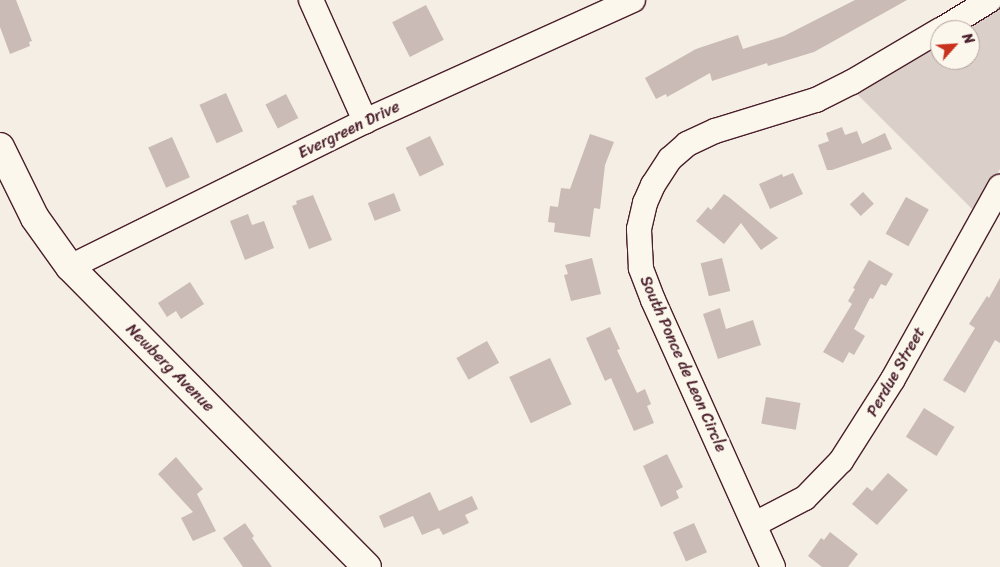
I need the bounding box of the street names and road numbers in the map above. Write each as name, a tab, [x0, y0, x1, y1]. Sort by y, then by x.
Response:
street label: Evergreen Drive	[295, 97, 403, 163]
street label: South Ponce de Leon Circle	[635, 272, 731, 456]
street label: Newberg Avenue	[122, 320, 218, 416]
street label: Perdue Street	[863, 324, 929, 420]

